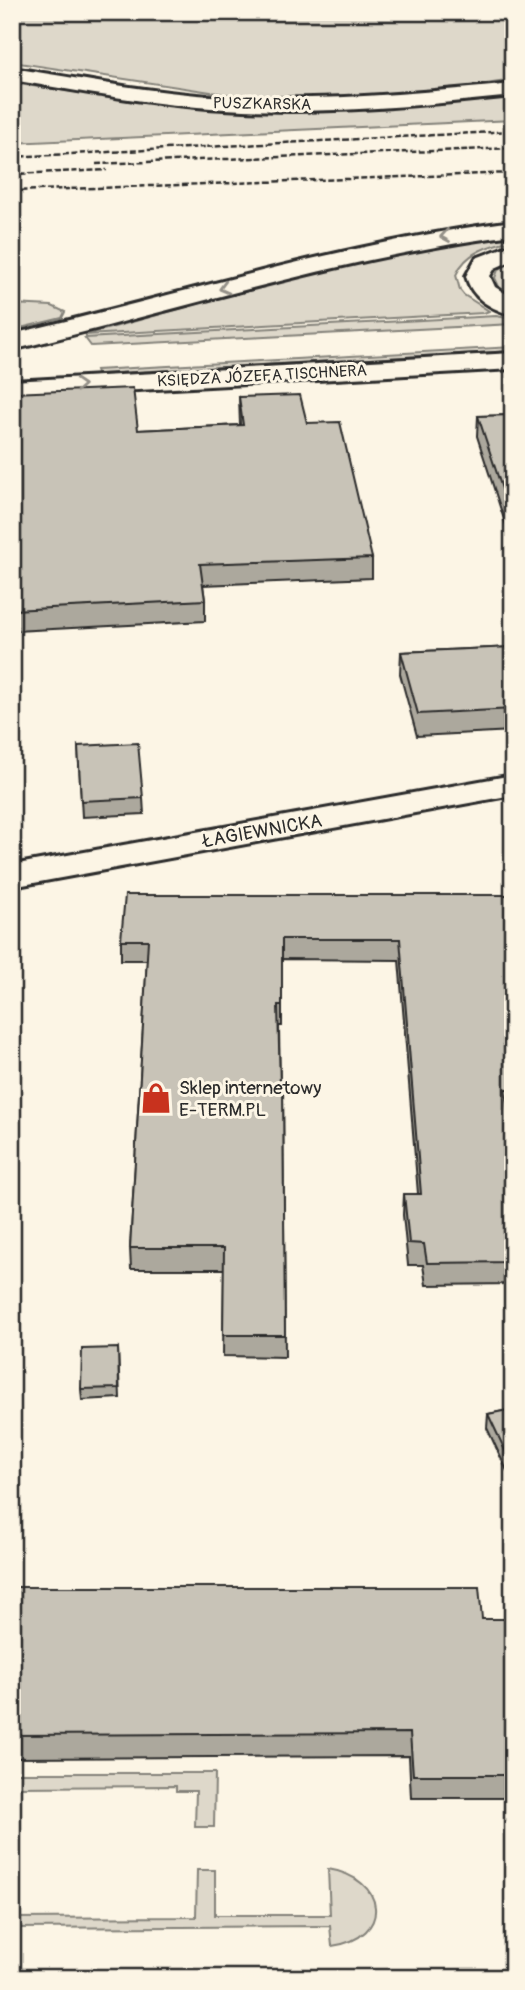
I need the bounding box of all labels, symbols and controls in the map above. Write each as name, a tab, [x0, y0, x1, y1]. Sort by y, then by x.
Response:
street label: PUSZKARSKA	[213, 93, 311, 115]
one-way arrow	[439, 228, 451, 243]
one-way arrow	[218, 280, 230, 294]
street label: KSIĘDZA JÓZEFA TISCHNERA	[157, 360, 367, 391]
one-way arrow	[75, 377, 86, 392]
street label: ŁAGIEWNICKA	[200, 809, 324, 853]
place label: Sklep internetowy E-TERM.PL	[179, 1076, 321, 1122]
shop icon: Sklep internetowy E-TERM.PL	[139, 1081, 173, 1115]

